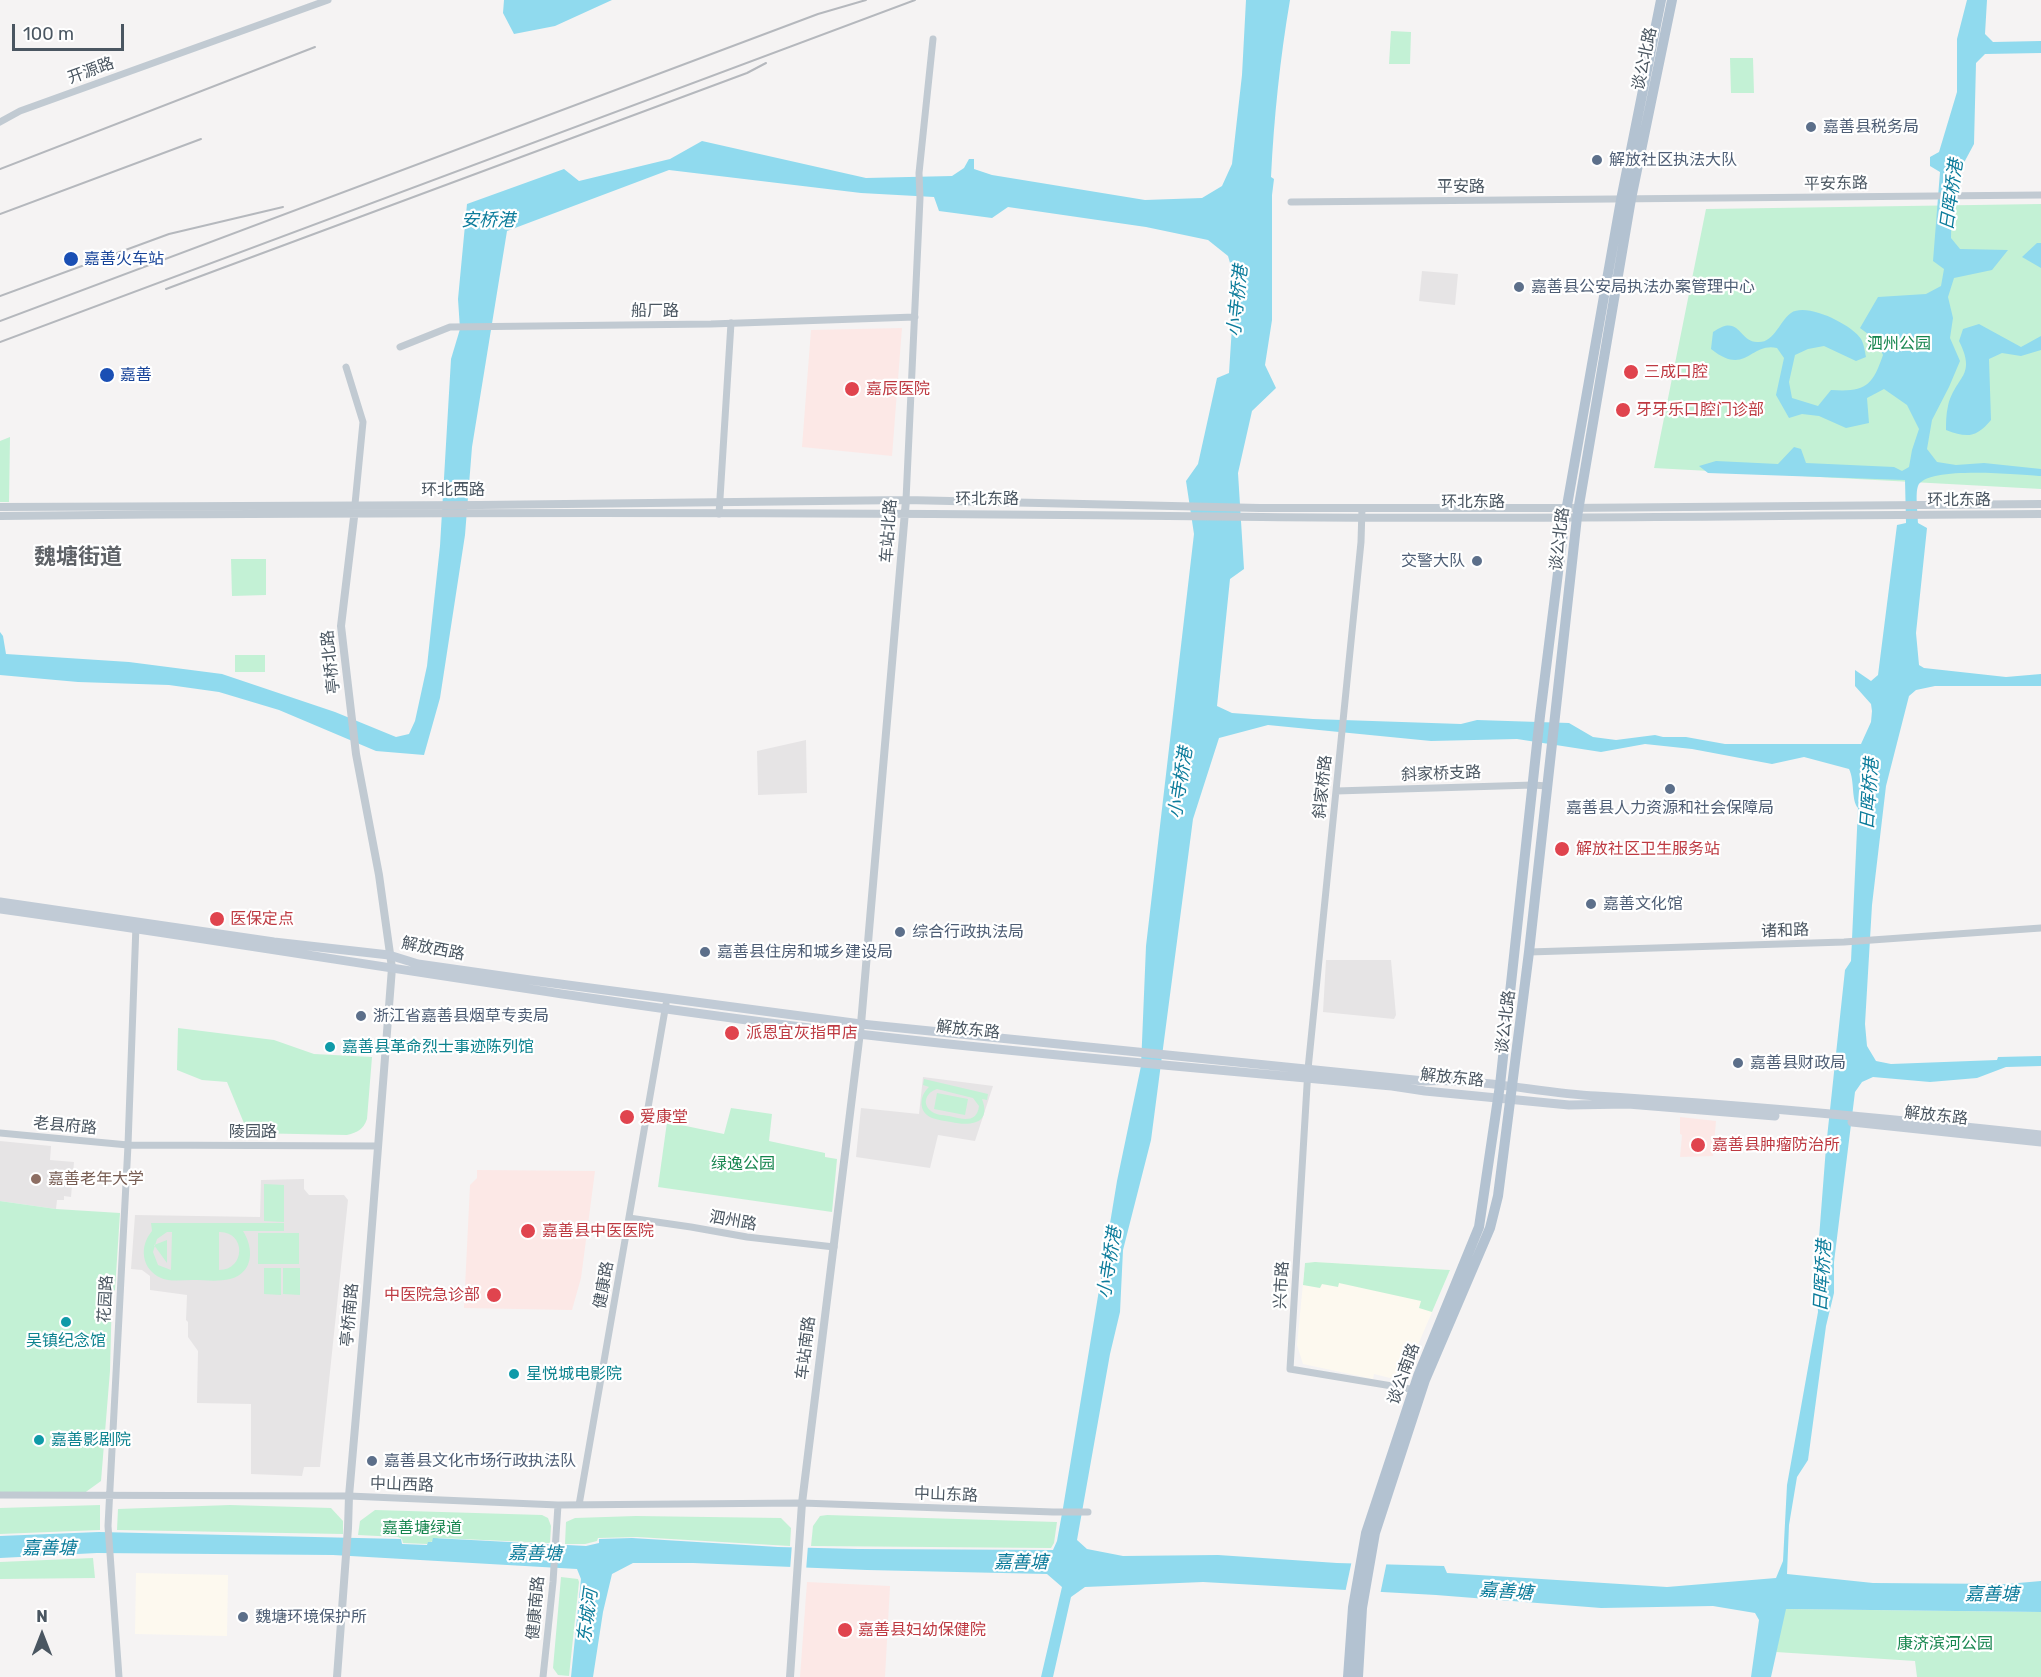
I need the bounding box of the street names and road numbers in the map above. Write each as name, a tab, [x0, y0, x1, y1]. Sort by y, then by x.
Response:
street label: 谈公北路	[1629, 26, 1661, 92]
street label: 开源路	[65, 54, 117, 88]
street label: 平安东路	[1804, 174, 1868, 194]
street label: 平安路	[1437, 177, 1485, 197]
street label: 船厂路	[631, 301, 679, 321]
street label: 环北西路	[421, 480, 485, 500]
street label: 环北东路	[955, 489, 1019, 509]
street label: 环北东路	[1927, 490, 1991, 510]
street label: 环北东路	[1441, 492, 1505, 512]
street label: 车站北路	[877, 498, 901, 564]
street label: 谈公北路	[1547, 506, 1573, 572]
street label: 亭桥北路	[318, 629, 344, 695]
street label: 斜家桥路	[1310, 754, 1336, 820]
street label: 斜家桥支路	[1401, 763, 1481, 785]
street label: 诸和路	[1761, 921, 1809, 941]
street label: 解放西路	[400, 933, 466, 965]
street label: 谈公北路	[1493, 989, 1519, 1055]
street label: 解放东路	[935, 1017, 1001, 1043]
street label: 解放东路	[1419, 1065, 1485, 1091]
street label: 解放东路	[1903, 1103, 1969, 1129]
street label: 老县府路	[32, 1114, 98, 1138]
street label: 陵园路	[229, 1122, 277, 1142]
street label: 泗州路	[708, 1207, 758, 1235]
street label: 健康路	[590, 1260, 618, 1310]
street label: 兴市路	[1271, 1261, 1293, 1309]
street label: 花园路	[95, 1275, 117, 1323]
street label: 亭桥南路	[338, 1282, 362, 1348]
street label: 车站南路	[793, 1315, 819, 1381]
street label: 谈公南路	[1384, 1341, 1424, 1407]
street label: 中山西路	[370, 1474, 434, 1496]
street label: 中山东路	[914, 1484, 978, 1506]
street label: 健康南路	[524, 1575, 548, 1641]

